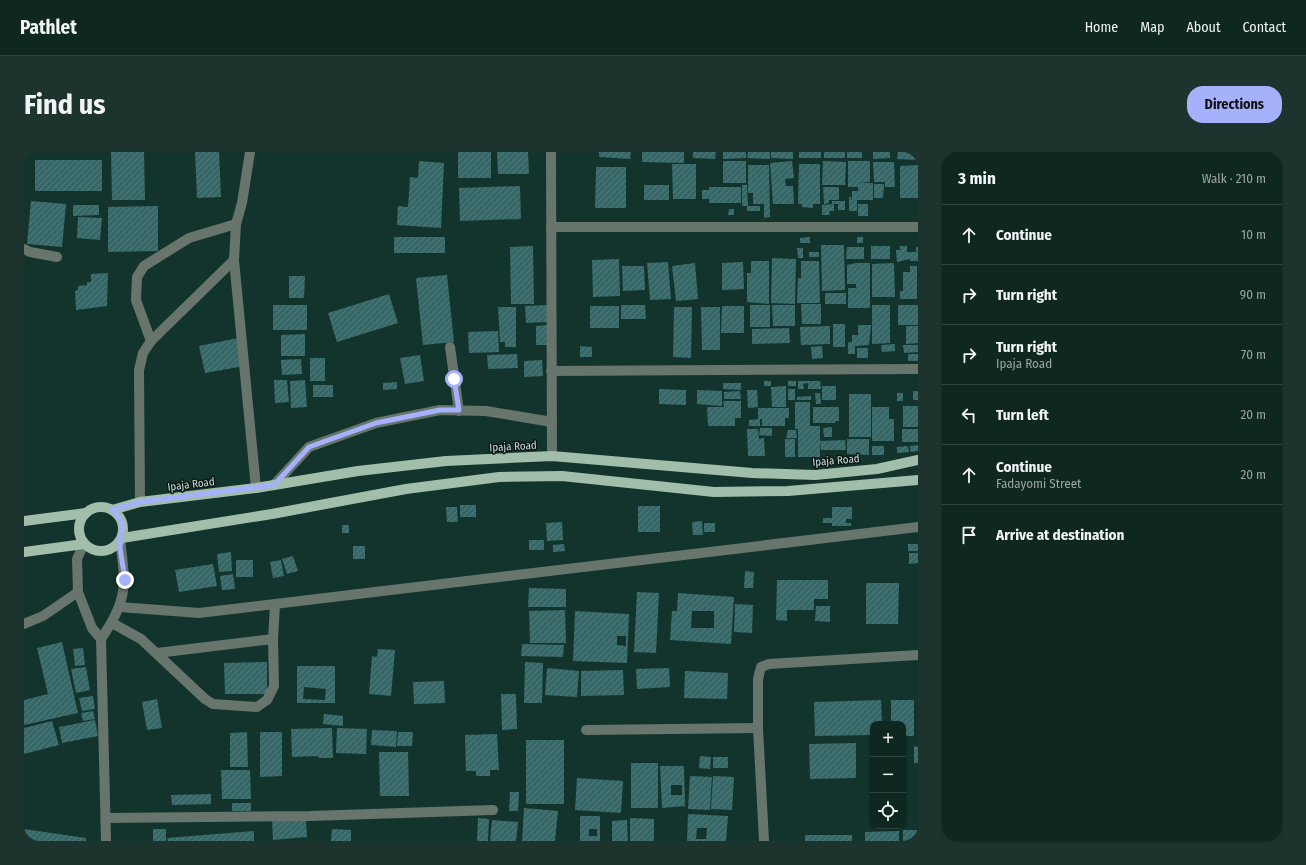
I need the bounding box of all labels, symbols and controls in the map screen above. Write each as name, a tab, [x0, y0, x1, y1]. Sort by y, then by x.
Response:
text: Pathlet	[20, 16, 77, 39]
text: Home	[1085, 19, 1118, 36]
text: Map	[1140, 19, 1164, 36]
text: About	[1186, 19, 1221, 36]
text: Contact	[1243, 19, 1286, 36]
button: Directions	[1187, 86, 1282, 123]
text: Find us	[24, 88, 106, 121]
text: 3 min	[958, 168, 996, 189]
text: Walk · 210 m	[1202, 171, 1266, 186]
icon: ahead	[958, 224, 980, 246]
text: Continue	[996, 226, 1052, 244]
text: 10 m	[1241, 227, 1266, 242]
icon: right	[958, 284, 980, 306]
text: Turn right	[996, 286, 1057, 304]
text: 90 m	[1240, 287, 1266, 302]
text: Turn right	[996, 338, 1057, 356]
icon: right	[958, 344, 980, 366]
text: 70 m	[1241, 347, 1266, 362]
text: Ipaja Road	[996, 356, 1052, 371]
route start	[445, 370, 463, 388]
icon: left	[958, 404, 980, 426]
text: Turn left	[996, 406, 1049, 424]
text: 20 m	[1240, 407, 1266, 422]
street label: Ipaja Road	[489, 439, 537, 454]
street label: Ipaja Road	[812, 452, 860, 469]
text: Continue	[996, 458, 1052, 476]
icon: ahead	[958, 464, 980, 486]
text: 20 m	[1240, 467, 1266, 482]
street label: Ipaja Road	[167, 475, 215, 494]
text: Fadayomi Street	[996, 476, 1081, 491]
icon: arrive	[958, 524, 980, 546]
text: Arrive at destination	[996, 526, 1124, 544]
route end	[116, 571, 134, 589]
map controls	[870, 721, 906, 829]
button: +	[870, 721, 906, 757]
button: −	[870, 757, 906, 793]
button: locate	[870, 793, 906, 829]

